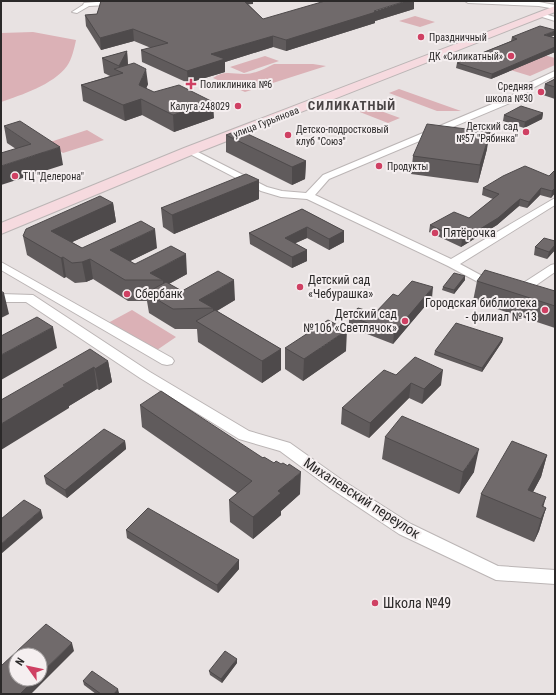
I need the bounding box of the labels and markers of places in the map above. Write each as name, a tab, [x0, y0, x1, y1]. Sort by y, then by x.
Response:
marker: Праздничный	[416, 32, 426, 42]
place label: Праздничный	[429, 32, 487, 43]
place label: ДК «Силикатный»	[428, 51, 503, 62]
marker: ДК «Силикатный»	[506, 51, 516, 61]
marker: Поликлиника №6	[185, 78, 197, 90]
place label: Поликлиника №6	[200, 79, 272, 90]
place label: Средняя школа №30	[485, 81, 533, 104]
marker: Средняя школа №30	[536, 87, 546, 97]
place label: Калуга 248029	[170, 101, 230, 112]
marker: Калуга 248029	[233, 101, 243, 111]
place label: Детский сад №57 "Рябинка"	[456, 121, 519, 144]
place label: Детско-подростковый клуб "Союз"	[296, 124, 389, 147]
marker: Детский сад №57 "Рябинка"	[521, 127, 531, 137]
marker: Детско-подростковый клуб "Союз"	[283, 130, 293, 140]
marker: Продукты	[374, 161, 384, 171]
place label: Продукты	[387, 161, 428, 172]
marker: ТЦ "Делерона"	[10, 171, 20, 181]
place label: ТЦ "Делерона"	[23, 171, 84, 182]
place label: Пятёрочка	[443, 226, 496, 240]
marker: Пятёрочка	[430, 228, 440, 238]
place label: Детский сад «Чебурашка»	[308, 273, 373, 301]
marker: Детский сад «Чебурашка»	[295, 282, 305, 292]
place label: Сбербанк	[135, 287, 183, 301]
marker: Сбербанк	[122, 289, 132, 299]
place label: Городская библиотека - филиал № 13	[425, 296, 537, 324]
marker: Городская библиотека - филиал № 13	[540, 305, 550, 315]
place label: Детский сад №106 «Светлячок»	[303, 307, 398, 335]
marker: Детский сад №106 «Светлячок»	[400, 316, 410, 326]
place label: Школа №49	[383, 595, 451, 611]
marker: Школа №49	[370, 598, 380, 608]

